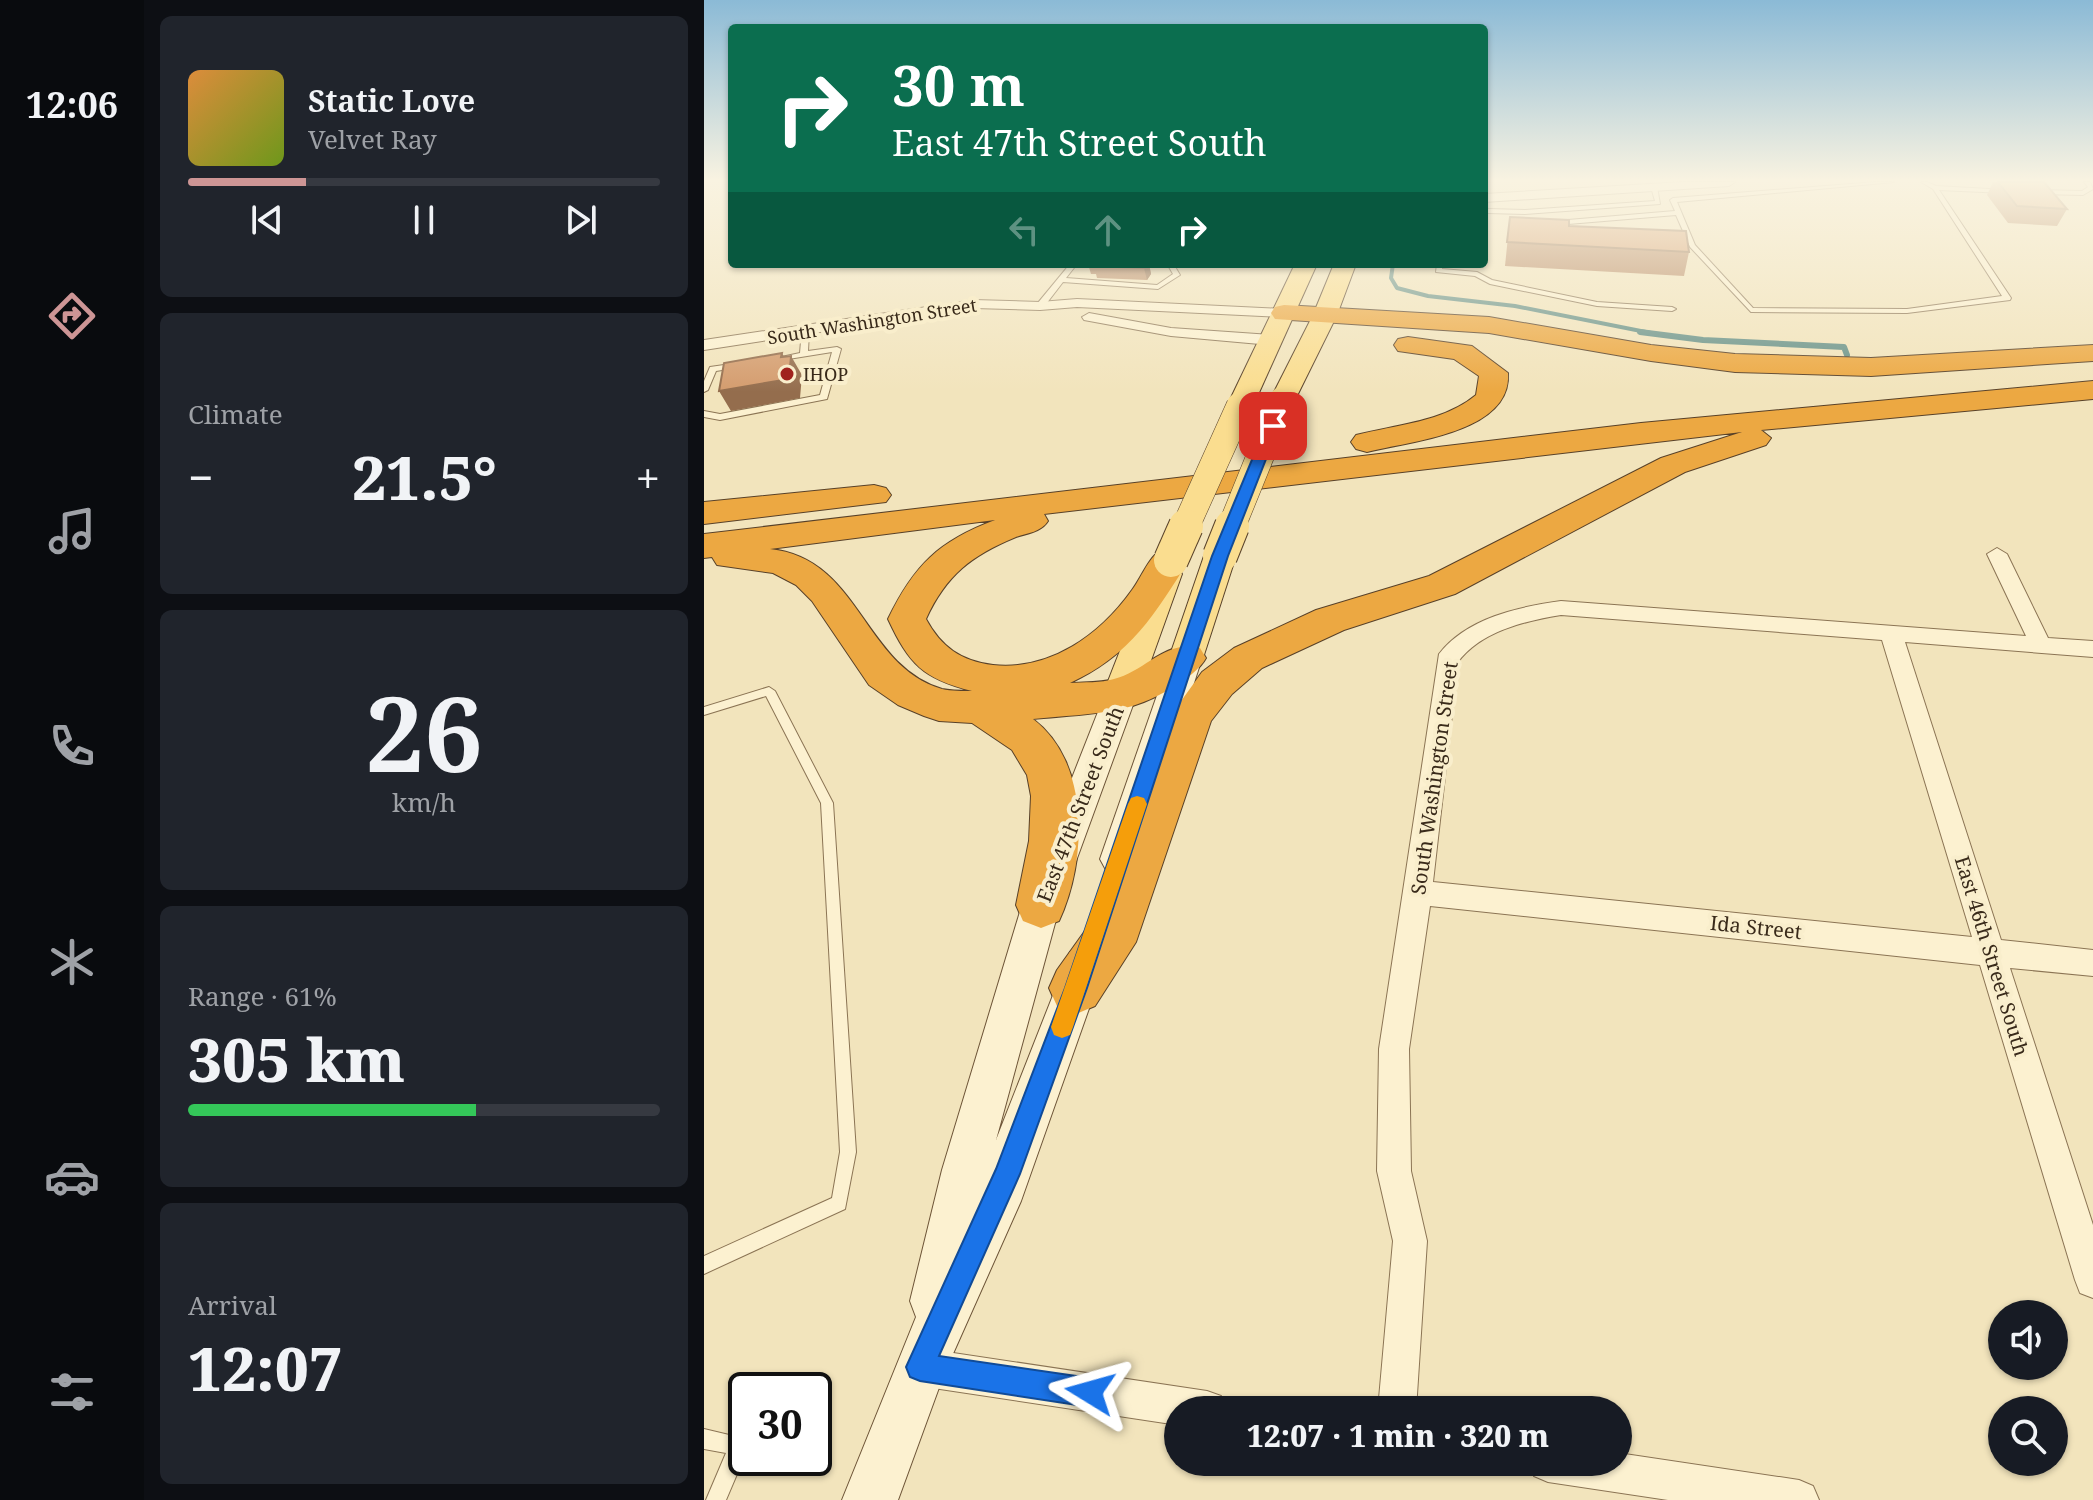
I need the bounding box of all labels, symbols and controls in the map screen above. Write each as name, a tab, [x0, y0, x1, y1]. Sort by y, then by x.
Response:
text: 30 m	[892, 46, 1025, 122]
icon: right	[760, 56, 864, 160]
text: 12:06	[26, 80, 118, 129]
text: Static Love	[308, 80, 475, 121]
text: East 47th Street South	[892, 118, 1267, 167]
text: Velvet Ray	[308, 121, 437, 157]
icon: previous	[245, 198, 289, 242]
icon: pause	[402, 198, 446, 242]
icon: next	[559, 198, 603, 242]
icon: left	[1002, 208, 1046, 252]
icon: ahead	[1086, 208, 1130, 252]
icon: right	[1170, 208, 1214, 252]
icon: directions	[44, 288, 100, 344]
street label: South Washington Street	[766, 293, 978, 349]
place label: IHOP	[803, 362, 848, 386]
marker: IHOP	[778, 365, 796, 383]
pin	[1239, 392, 1307, 460]
text: Climate	[188, 396, 283, 432]
icon: arrive	[1251, 404, 1295, 448]
text: 21.5°	[352, 436, 497, 518]
text: −	[188, 447, 213, 507]
text: +	[635, 447, 660, 507]
icon: music	[44, 503, 100, 559]
street label: South Washington Street	[1404, 660, 1464, 896]
text: 26	[365, 661, 483, 802]
street label: East 47th Street South	[1030, 702, 1130, 906]
icon: phone	[44, 718, 100, 774]
text: km/h	[392, 784, 456, 820]
street label: East 46th Street South	[1949, 853, 2035, 1060]
street label: Ida Street	[1709, 909, 1803, 945]
icon: climate	[44, 934, 100, 990]
text: Range · 61%	[188, 978, 337, 1014]
text: 305 km	[188, 1018, 405, 1100]
icon: car	[44, 1149, 100, 1205]
text: Arrival	[188, 1287, 277, 1323]
map controls	[1988, 1300, 2068, 1476]
button: sound	[1988, 1300, 2068, 1380]
text: 12:07	[188, 1327, 343, 1409]
position arrow	[1048, 1350, 1132, 1434]
icon: filters	[44, 1364, 100, 1420]
speed limit sign: 30	[728, 1372, 832, 1476]
button: search	[1988, 1396, 2068, 1476]
text: 12:07 · 1 min · 320 m	[1247, 1415, 1549, 1456]

